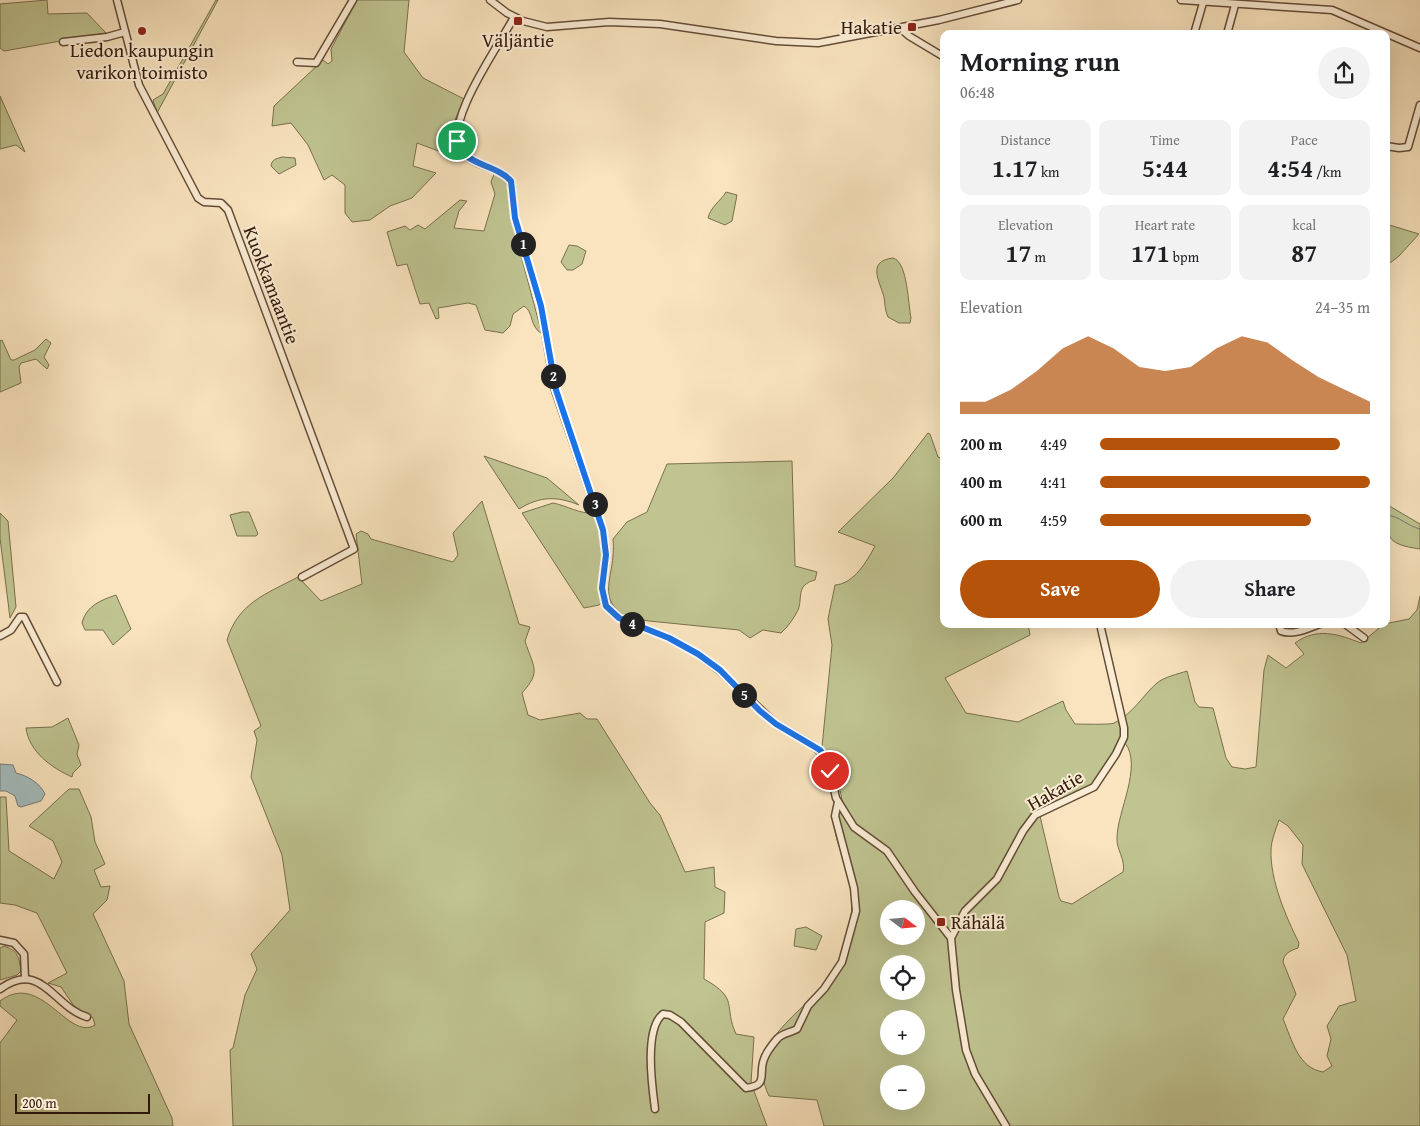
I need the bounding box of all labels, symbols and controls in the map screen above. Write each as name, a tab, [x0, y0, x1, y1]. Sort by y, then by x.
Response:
place label: Hakatie	[841, 13, 902, 41]
marker: Väljäntie	[512, 15, 524, 27]
marker: Hakatie	[906, 21, 918, 33]
marker: Liedon kaupungin varikon toimisto	[136, 25, 148, 37]
place label: Väljäntie	[482, 26, 554, 54]
place label: Liedon kaupungin varikon toimisto	[70, 36, 214, 86]
text: Morning run	[960, 40, 1120, 81]
button: share	[1318, 47, 1370, 99]
text: 06:48	[960, 80, 995, 104]
pin	[436, 120, 478, 162]
icon: arrive	[443, 127, 471, 155]
text: Distance	[1001, 130, 1051, 150]
text: Time	[1150, 130, 1180, 150]
text: Pace	[1291, 130, 1318, 150]
text: 1.17	[992, 150, 1038, 186]
text: 5:44	[1142, 150, 1188, 186]
text: 4:54	[1267, 150, 1313, 186]
text: km	[1038, 162, 1059, 182]
text: /km	[1313, 162, 1341, 182]
text: Elevation	[998, 215, 1053, 235]
text: Heart rate	[1135, 215, 1195, 235]
text: kcal	[1292, 215, 1316, 235]
street label: Kuokkamaantie	[237, 222, 307, 348]
pin: 1	[510, 232, 536, 256]
text: 1	[520, 234, 527, 254]
text: 17	[1005, 235, 1031, 271]
text: 171	[1131, 235, 1170, 271]
text: 87	[1291, 235, 1317, 271]
text: m	[1031, 247, 1046, 267]
text: bpm	[1170, 247, 1199, 267]
text: Elevation	[960, 295, 1023, 319]
text: 24–35 m	[1315, 295, 1370, 319]
pin: 2	[540, 364, 566, 388]
text: 2	[550, 366, 557, 386]
text: 200 m	[960, 432, 1002, 456]
text: 4:49	[1040, 432, 1067, 456]
text: 400 m	[960, 470, 1002, 494]
text: 4:41	[1040, 470, 1067, 494]
pin: 3	[582, 492, 608, 516]
text: 3	[592, 494, 599, 514]
text: 600 m	[960, 508, 1002, 532]
text: 4:59	[1040, 508, 1067, 532]
button: Save	[960, 560, 1160, 618]
button: Share	[1170, 560, 1370, 618]
pin: 4	[620, 612, 644, 636]
text: 4	[629, 614, 636, 634]
pin: 5	[732, 682, 756, 708]
text: 5	[741, 685, 748, 705]
pin	[809, 750, 851, 792]
icon: check	[816, 757, 844, 785]
street label: Hakatie	[1022, 763, 1089, 817]
north arrow	[880, 900, 925, 945]
map controls	[880, 900, 925, 1110]
place label: Rähälä	[951, 908, 1005, 936]
marker: Rähälä	[935, 916, 947, 928]
button: locate	[880, 955, 925, 1000]
button: +	[880, 1010, 925, 1055]
button: −	[880, 1065, 925, 1110]
scale bar	[15, 1091, 150, 1114]
text: 200 m	[22, 1093, 57, 1113]

